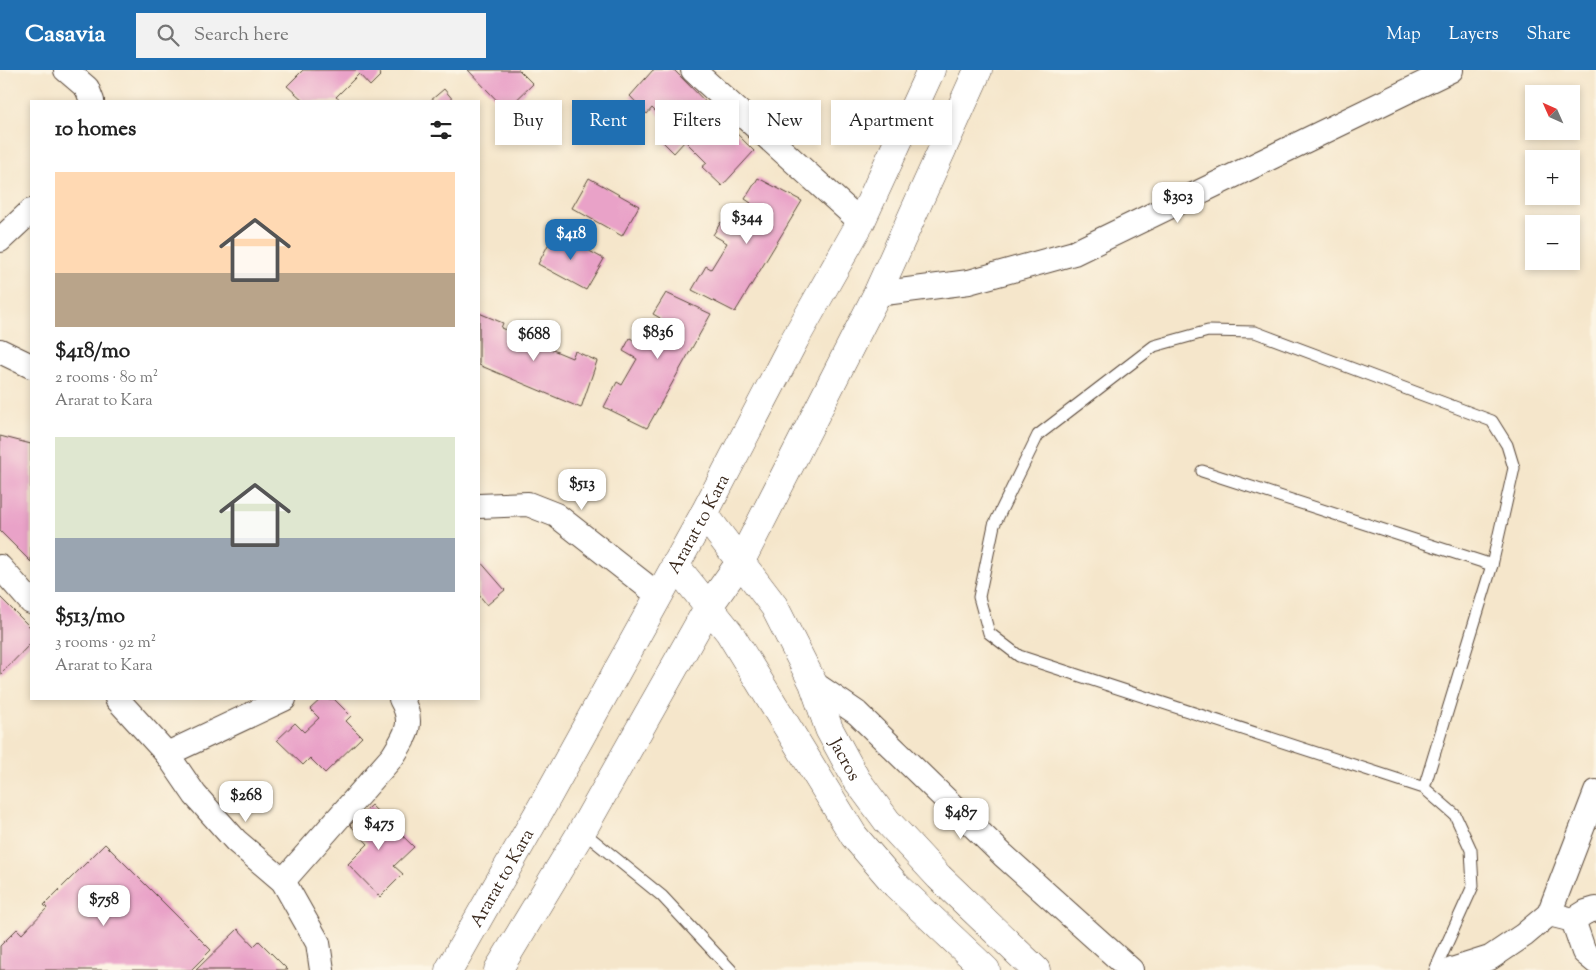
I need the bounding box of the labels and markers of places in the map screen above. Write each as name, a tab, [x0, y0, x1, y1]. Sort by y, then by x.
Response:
pin: $303	[1148, 182, 1208, 224]
pin: $344	[717, 202, 777, 245]
pin: $418	[541, 218, 601, 261]
pin: $836	[628, 318, 688, 360]
pin: $688	[504, 320, 564, 362]
pin: $513	[552, 468, 612, 511]
pin: $268	[216, 780, 276, 823]
pin: $487	[931, 798, 991, 840]
pin: $475	[349, 808, 409, 851]
pin: $758	[74, 884, 134, 927]

